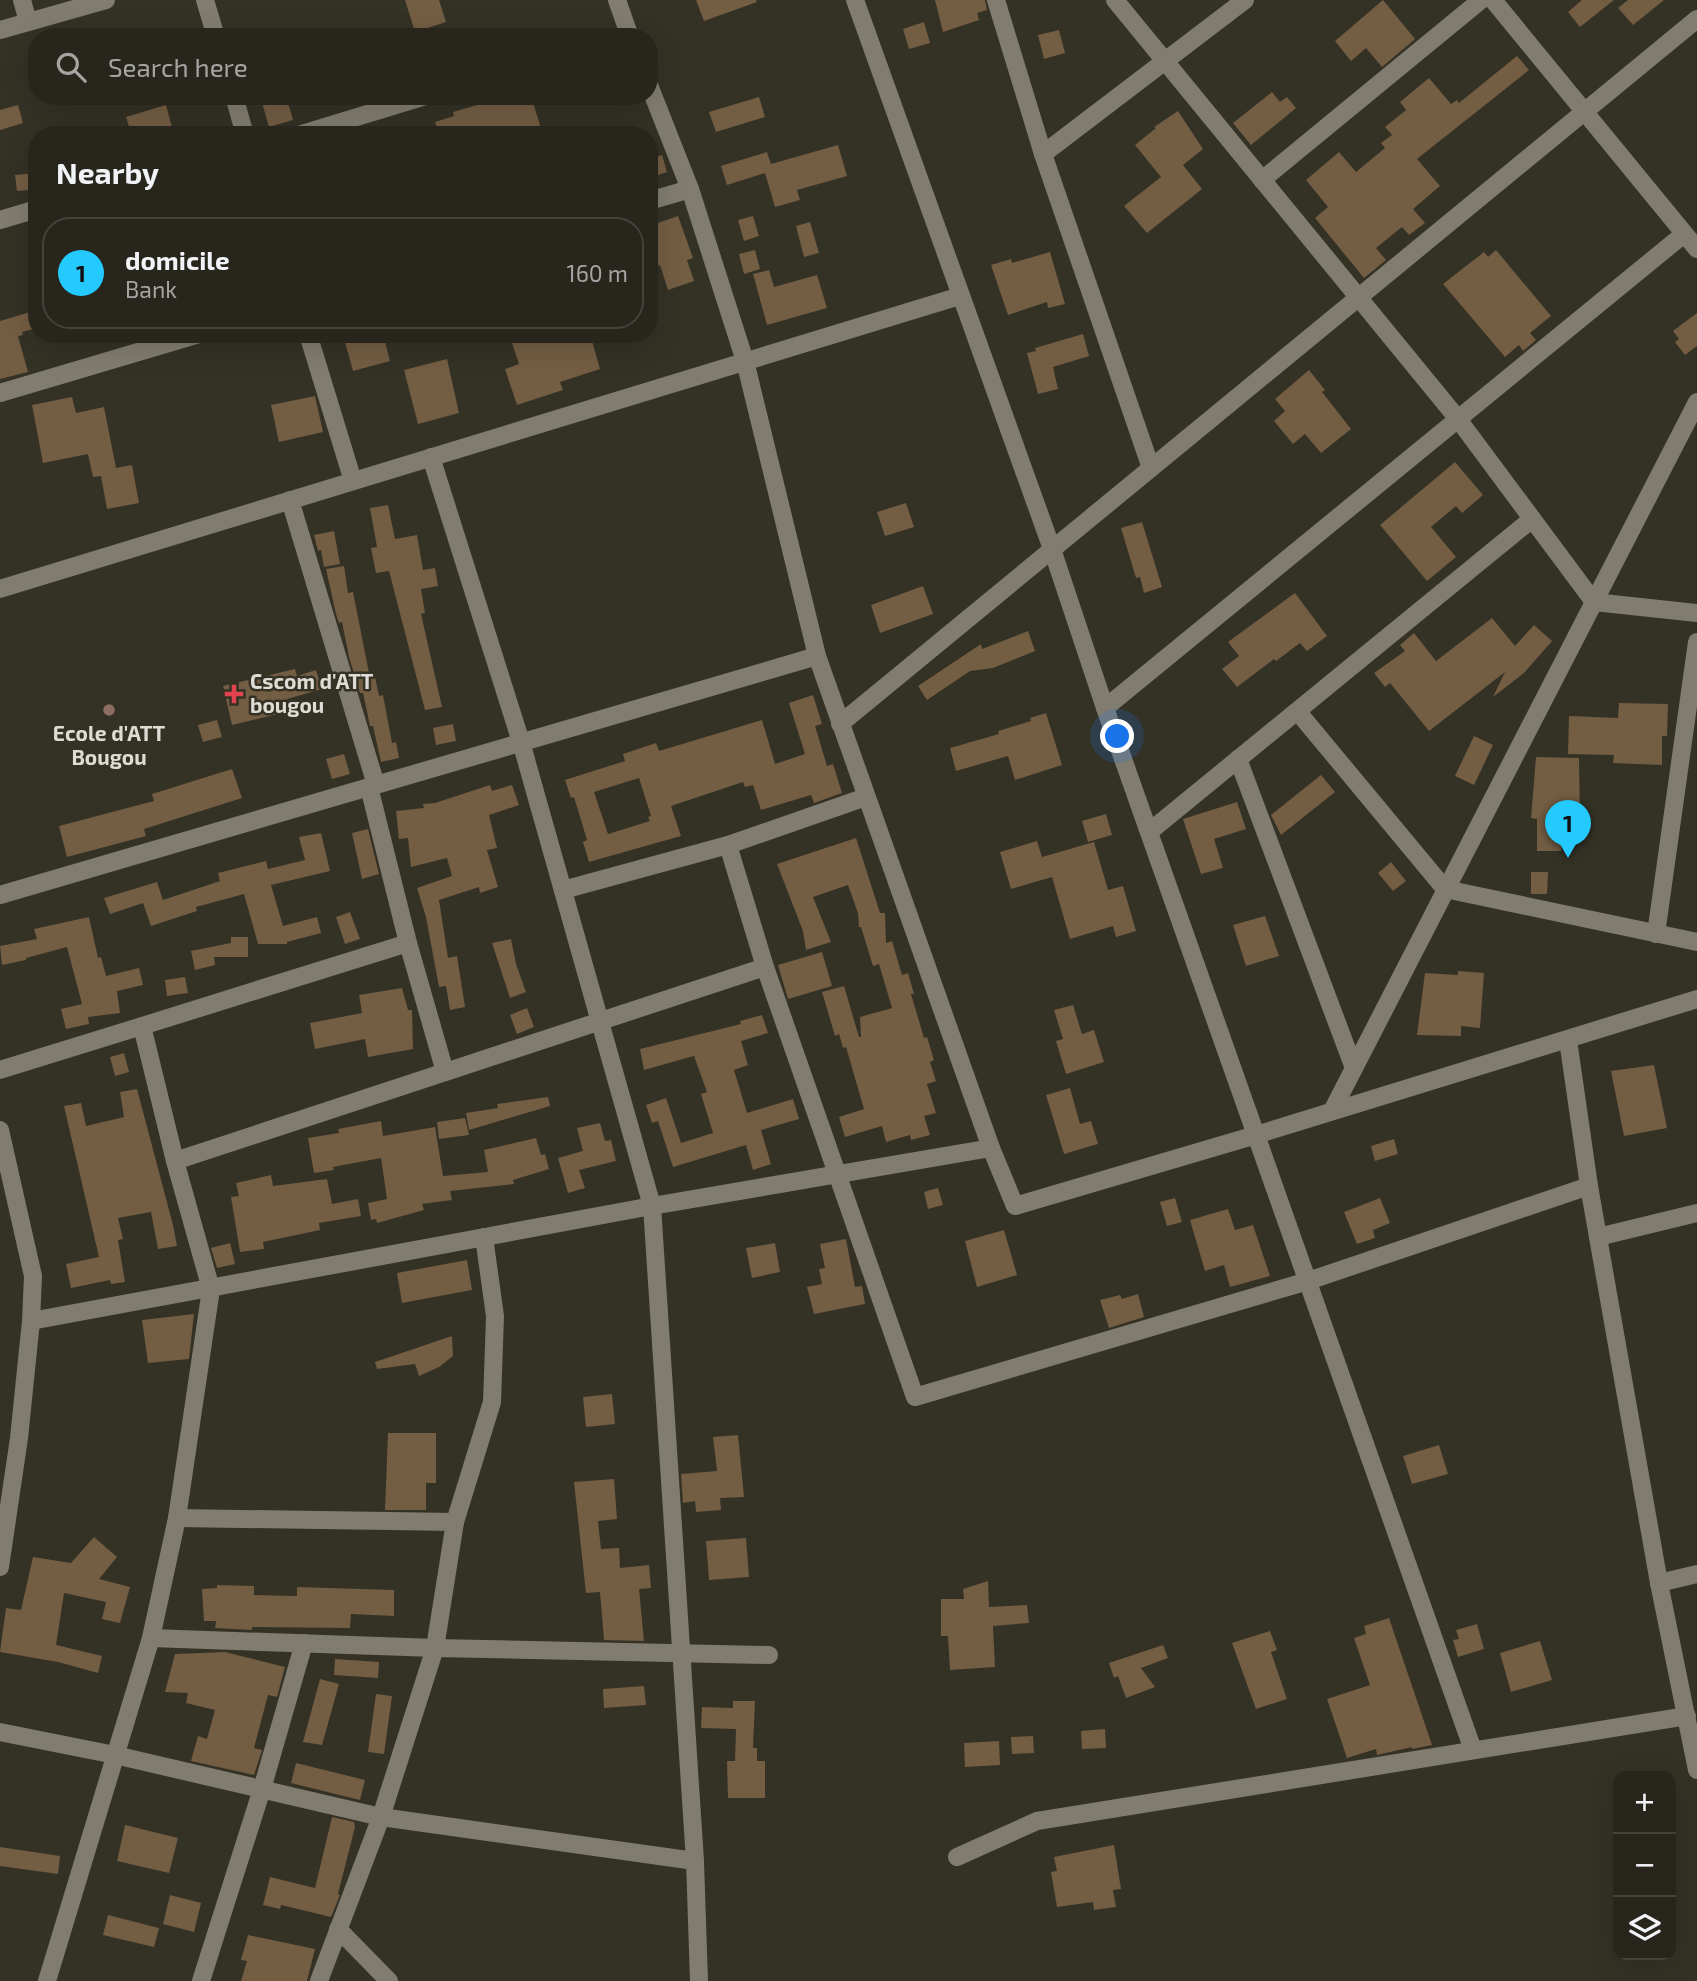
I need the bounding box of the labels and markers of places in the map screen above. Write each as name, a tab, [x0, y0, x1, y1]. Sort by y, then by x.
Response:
place label: Cscom d'ATT bougou	[250, 668, 374, 717]
marker: Cscom d'ATT bougou	[224, 684, 244, 704]
marker: Ecole d'ATT Bougou	[101, 702, 117, 718]
place label: Ecole d'ATT Bougou	[53, 720, 165, 769]
pin: 1	[1545, 800, 1591, 858]

